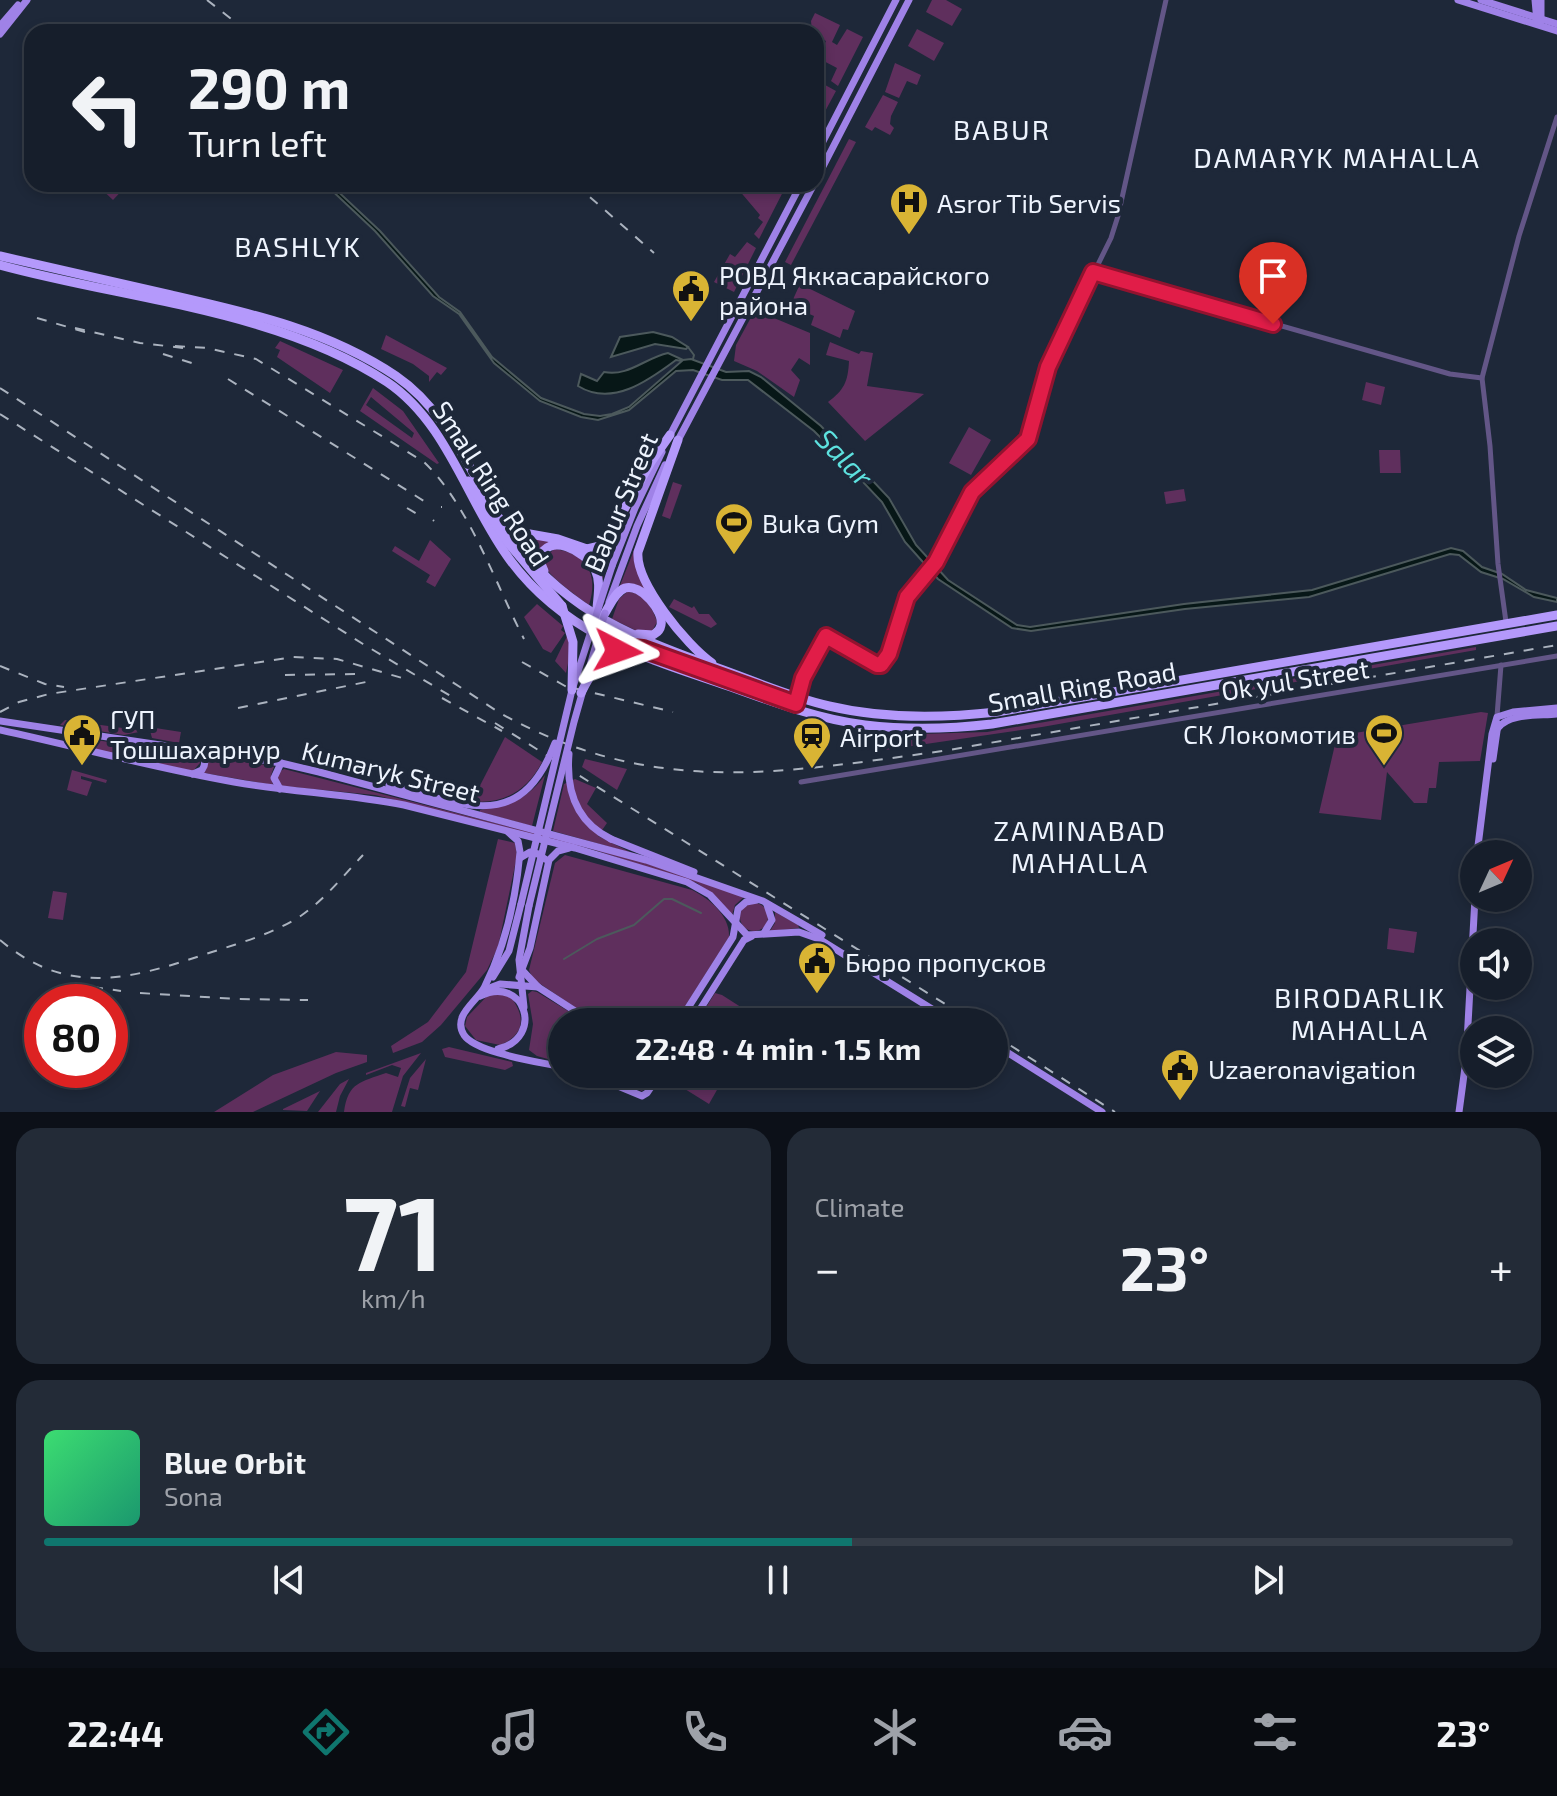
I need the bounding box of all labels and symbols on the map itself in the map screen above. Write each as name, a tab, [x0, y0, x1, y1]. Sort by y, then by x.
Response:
district label: BABUR	[953, 112, 1051, 146]
district label: DAMARYK MAHALLA	[1193, 140, 1481, 174]
hospital icon: Asror Tib Servis	[888, 181, 930, 236]
place label: Asror Tib Servis	[937, 187, 1121, 218]
district label: BASHLYK	[234, 229, 362, 263]
pin	[1239, 242, 1307, 324]
place label: РОВД Яккасарайского района	[719, 259, 990, 320]
public building icon: РОВД Яккасарайского района	[670, 268, 712, 323]
street label: Small Ring Road	[427, 395, 557, 571]
water label: Salar	[809, 421, 881, 494]
street label: Babur Street	[577, 428, 663, 576]
sports icon: Buka Gym	[713, 501, 755, 556]
place label: Buka Gym	[762, 507, 879, 538]
position arrow	[576, 609, 660, 693]
street label: Ok yul Street	[1219, 652, 1371, 706]
street label: Small Ring Road	[986, 654, 1178, 718]
place label: ГУП Тошшахарнур	[110, 703, 281, 765]
public building icon: ГУП Тошшахарнур	[61, 712, 103, 767]
sports icon: СК Локомотив	[1363, 712, 1405, 767]
station icon: Airport	[791, 715, 833, 770]
place label: СК Локомотив	[1183, 718, 1356, 749]
place label: Airport	[840, 721, 923, 752]
street label: Kumaryk Street	[299, 734, 483, 808]
district label: ZAMINABAD MAHALLA	[993, 813, 1167, 879]
north arrow	[1460, 840, 1532, 912]
public building icon: Бюро пропусков	[796, 940, 838, 995]
place label: Бюро пропусков	[845, 946, 1047, 978]
district label: BIRODARLIK MAHALLA	[1274, 980, 1446, 1046]
speed limit sign: 80	[24, 984, 128, 1088]
public building icon: Uzaeronavigation	[1159, 1047, 1201, 1102]
place label: Uzaeronavigation	[1208, 1053, 1416, 1084]

